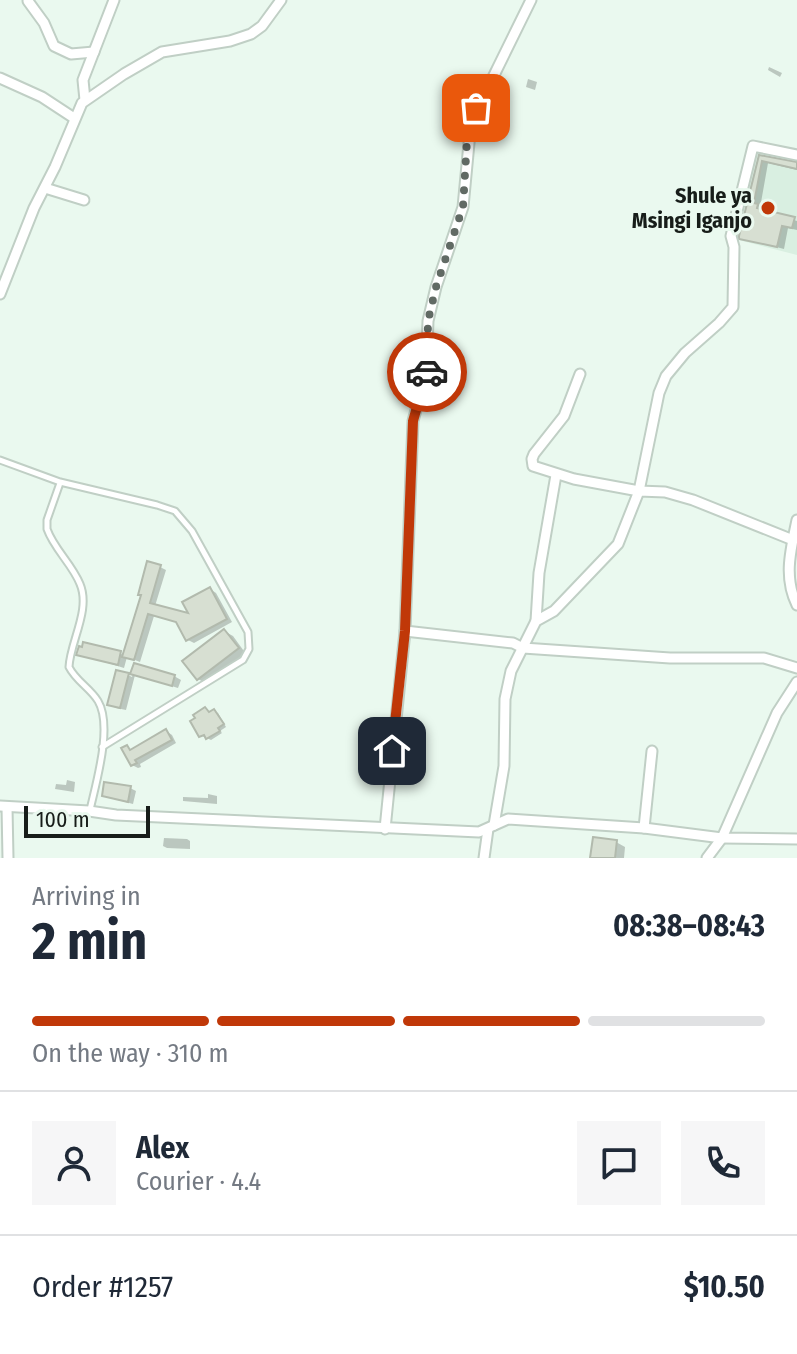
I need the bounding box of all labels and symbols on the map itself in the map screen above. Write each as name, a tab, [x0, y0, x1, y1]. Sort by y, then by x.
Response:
pin	[442, 74, 510, 142]
place label: Shule ya Msingi Iganjo	[632, 182, 752, 234]
marker: Shule ya Msingi Iganjo	[759, 199, 777, 217]
courier	[387, 332, 467, 412]
pin	[358, 717, 426, 785]
scale bar	[24, 802, 150, 838]

